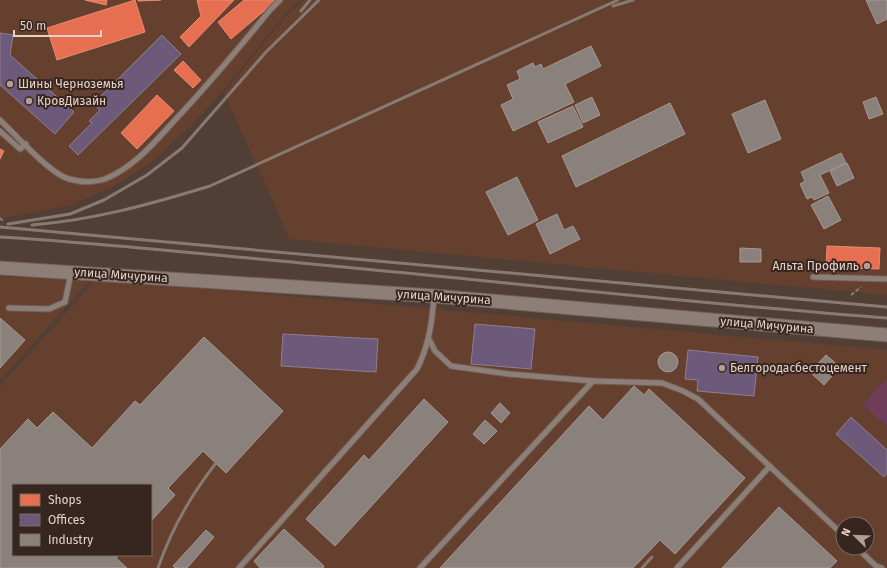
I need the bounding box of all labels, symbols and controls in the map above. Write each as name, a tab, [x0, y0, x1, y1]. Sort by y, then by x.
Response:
scale bar	[14, 12, 101, 38]
text: 50 m	[20, 19, 46, 33]
place label: Шины Черноземья	[18, 77, 124, 91]
marker: Шины Черноземья	[5, 79, 15, 89]
place label: КровДизайн	[37, 94, 106, 108]
marker: КровДизайн	[24, 96, 34, 106]
place label: Альта Профиль	[772, 259, 859, 273]
marker: Альта Профиль	[862, 261, 872, 271]
street label: улица Мичурина	[74, 265, 168, 285]
street label: улица Мичурина	[397, 287, 491, 307]
street label: улица Мичурина	[720, 314, 814, 336]
place label: Белгородасбестоцемент	[730, 361, 868, 375]
marker: Белгородасбестоцемент	[717, 363, 727, 373]
legend	[12, 484, 152, 556]
text: Shops	[48, 493, 82, 507]
text: Offices	[48, 513, 85, 527]
north arrow	[835, 516, 875, 556]
text: N	[839, 526, 854, 538]
text: Industry	[48, 533, 93, 547]

